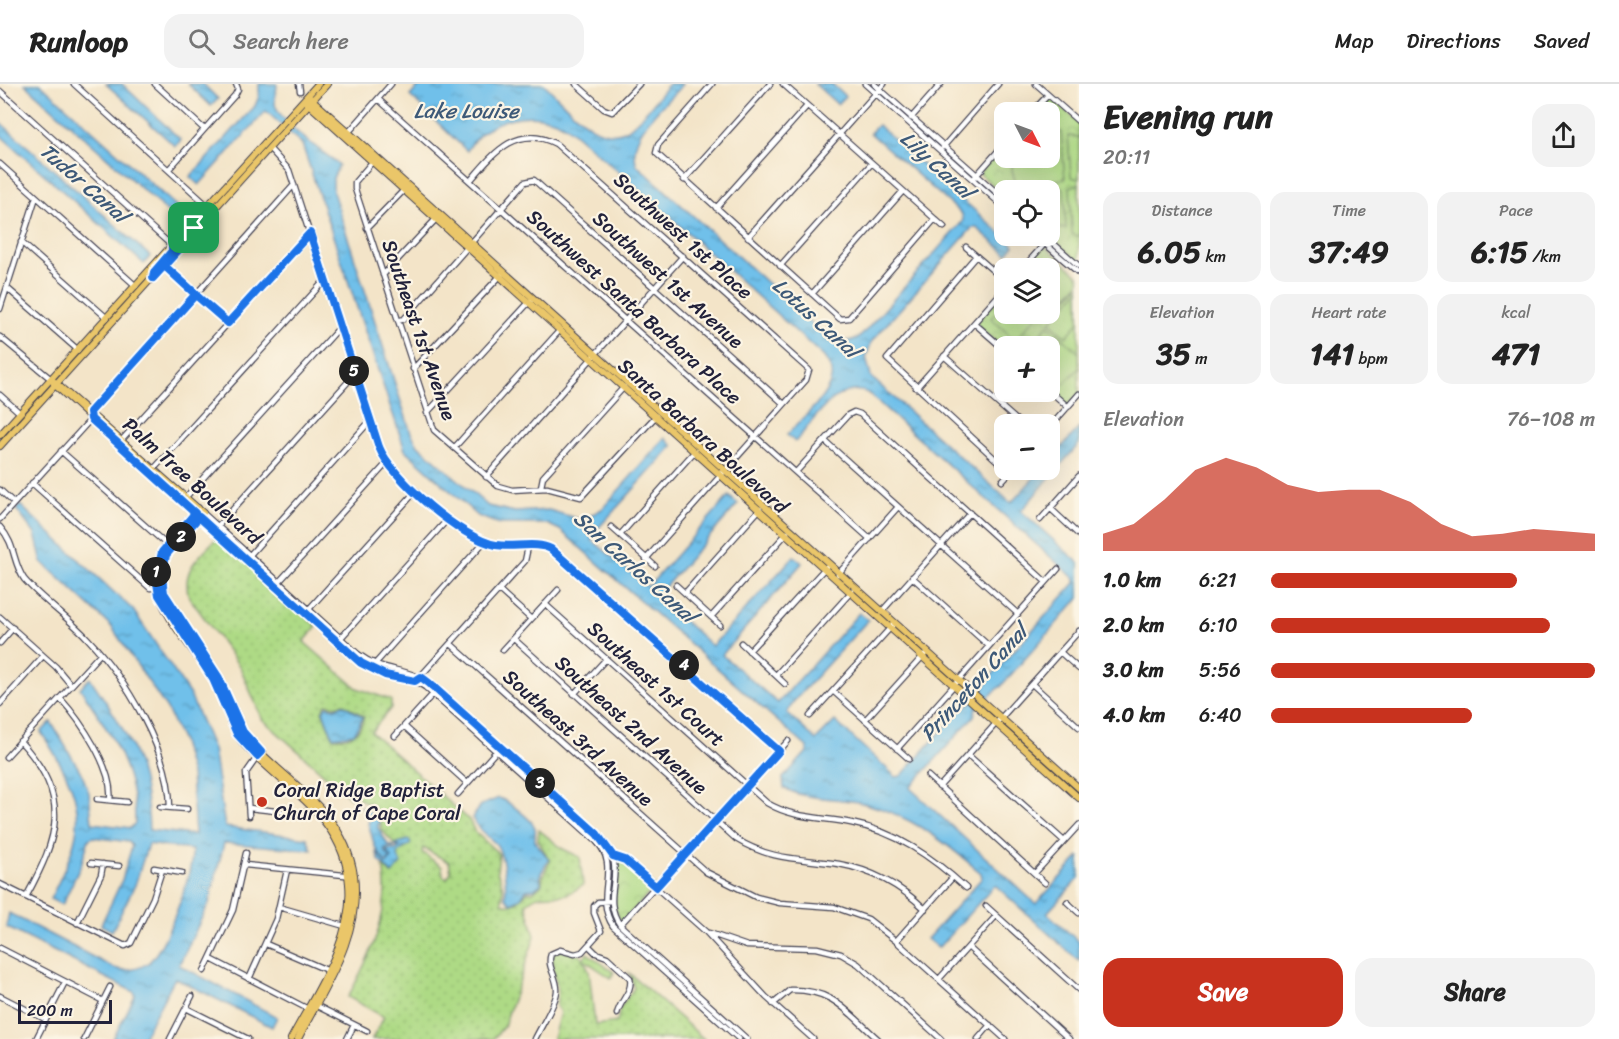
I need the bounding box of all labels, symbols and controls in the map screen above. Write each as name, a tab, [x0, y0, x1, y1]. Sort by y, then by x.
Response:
search box	[164, 14, 584, 68]
text: Runloop	[30, 17, 128, 66]
text: Search here	[233, 22, 349, 61]
text: Map	[1335, 22, 1373, 60]
text: Directions	[1406, 22, 1501, 60]
text: Saved	[1534, 22, 1589, 60]
icon: search	[185, 25, 218, 58]
text: Evening run	[1103, 88, 1273, 146]
water label: Lake Louise	[414, 92, 520, 130]
north arrow	[994, 102, 1060, 168]
map controls	[994, 102, 1060, 480]
button: share	[1532, 104, 1595, 167]
water label: Lily Canal	[891, 121, 987, 212]
water label: Tudor Canal	[31, 133, 141, 236]
text: 20:11	[1103, 140, 1150, 175]
street label: Southwest 1st Place	[605, 163, 761, 309]
button: locate	[994, 180, 1060, 246]
text: Distance	[1152, 196, 1212, 225]
text: Time	[1332, 196, 1366, 225]
text: Pace	[1499, 196, 1533, 225]
street label: Southwest Santa Barbara Place	[518, 200, 750, 414]
pin	[168, 202, 219, 253]
street label: Southwest 1st Avenue	[584, 202, 752, 358]
icon: arrive	[177, 211, 210, 244]
text: 6.05	[1138, 225, 1201, 279]
text: 37:49	[1309, 225, 1389, 279]
text: 6:15	[1471, 225, 1528, 279]
street label: Southeast 1st Avenue	[372, 235, 466, 426]
text: km	[1201, 242, 1226, 271]
text: /km	[1528, 242, 1561, 271]
button: layers	[994, 258, 1060, 324]
water label: Lotus Canal	[763, 268, 872, 371]
text: Elevation	[1150, 298, 1214, 327]
text: Heart rate	[1311, 298, 1387, 327]
text: kcal	[1501, 298, 1531, 327]
text: 35	[1156, 327, 1191, 381]
text: 141	[1310, 327, 1354, 381]
text: 471	[1492, 327, 1540, 381]
button: +	[994, 336, 1060, 402]
text: m	[1191, 344, 1208, 373]
text: bpm	[1354, 344, 1388, 373]
street label: Santa Barbara Boulevard	[609, 349, 798, 524]
pin: 5	[339, 356, 369, 386]
text: 5	[349, 356, 359, 385]
text: Elevation	[1103, 402, 1184, 437]
text: 76–108 m	[1507, 402, 1595, 437]
street label: Palm Tree Boulevard	[114, 408, 271, 555]
button: −	[994, 414, 1060, 480]
water label: San Carlos Canal	[564, 501, 709, 637]
pin: 2	[166, 522, 196, 552]
text: 2	[176, 522, 186, 551]
pin: 1	[141, 557, 171, 587]
text: 1	[153, 557, 159, 586]
text: 1.0 km	[1103, 563, 1161, 598]
text: 6:21	[1199, 563, 1237, 598]
text: 2.0 km	[1103, 608, 1164, 643]
text: 6:10	[1199, 608, 1238, 643]
street label: Southeast 1st Court	[579, 612, 733, 756]
water label: Princeton Canal	[910, 612, 1041, 751]
street label: Southeast 2nd Avenue	[546, 646, 716, 804]
pin: 4	[669, 650, 699, 680]
text: 4	[679, 650, 689, 679]
text: 3.0 km	[1103, 653, 1164, 688]
text: 5:56	[1199, 653, 1241, 688]
street label: Southeast 3rd Avenue	[498, 664, 658, 812]
text: 4.0 km	[1103, 698, 1165, 733]
text: 6:40	[1199, 698, 1242, 733]
pin: 3	[525, 768, 555, 798]
place label: Coral Ridge Baptist Church of Cape Coral	[274, 773, 462, 831]
marker: Coral Ridge Baptist Church of Cape Coral	[255, 795, 269, 809]
button: Save	[1103, 958, 1343, 1027]
button: Share	[1355, 958, 1595, 1027]
text: 200 m	[27, 996, 73, 1025]
scale bar	[18, 997, 112, 1024]

